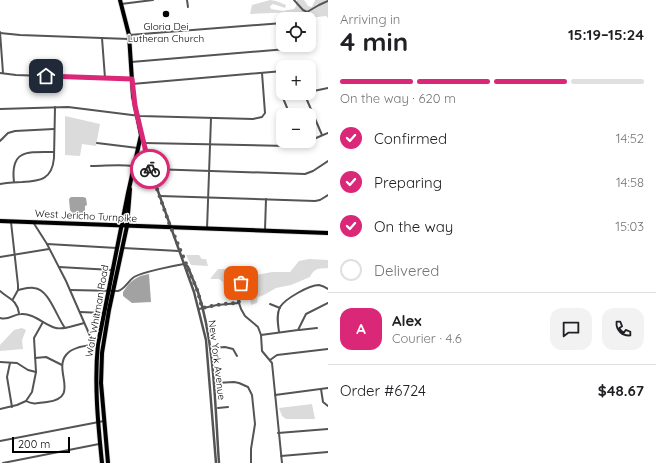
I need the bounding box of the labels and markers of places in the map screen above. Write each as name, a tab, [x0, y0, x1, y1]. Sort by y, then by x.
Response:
marker: Gloria Dei Lutheran Church	[161, 9, 171, 19]
place label: Gloria Dei Lutheran Church	[128, 20, 204, 45]
pin	[29, 59, 63, 93]
pin	[224, 266, 258, 300]

